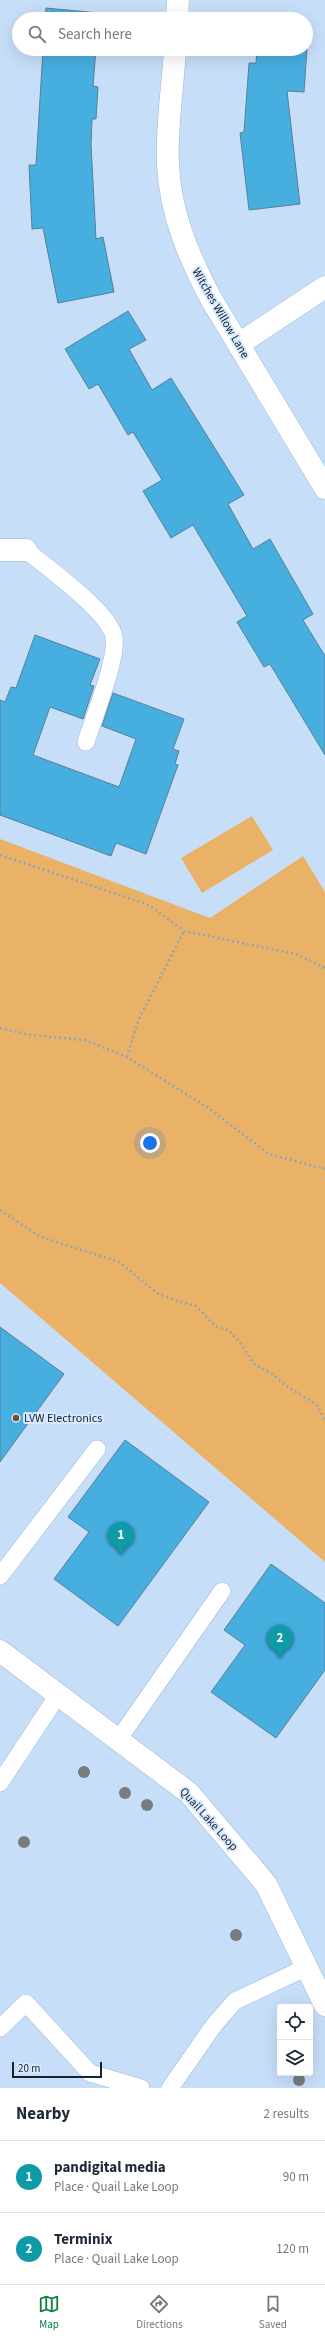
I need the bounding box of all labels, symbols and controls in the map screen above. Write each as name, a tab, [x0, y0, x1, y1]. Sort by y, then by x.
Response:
search box	[12, 12, 313, 56]
icon: search	[26, 23, 48, 45]
text: Search here	[58, 24, 132, 45]
street label: Witches Willow Lane	[188, 265, 253, 362]
your location	[140, 1133, 160, 1153]
place label: LVW Electronics	[24, 1410, 102, 1427]
marker: LVW Electronics	[11, 1413, 21, 1423]
pin: 1	[108, 1522, 134, 1555]
pin: 2	[267, 1625, 293, 1658]
street label: Quail Lake Loop	[175, 1784, 242, 1855]
map controls	[277, 2004, 313, 2076]
button: locate	[277, 2004, 313, 2040]
button: layers	[277, 2040, 313, 2076]
scale bar	[12, 2060, 102, 2079]
text: 20 m	[18, 2061, 40, 2076]
text: Nearby	[16, 2102, 70, 2126]
text: 2 results	[264, 2105, 309, 2123]
text: pandigital media	[54, 2157, 166, 2178]
text: 1	[26, 2168, 32, 2186]
text: 90 m	[283, 2168, 309, 2186]
text: Place · Quail Lake Loop	[54, 2178, 179, 2196]
text: Terminix	[54, 2229, 112, 2250]
text: 2	[26, 2240, 32, 2258]
text: 120 m	[276, 2240, 309, 2258]
text: Place · Quail Lake Loop	[54, 2250, 179, 2268]
tab: Map	[38, 2293, 60, 2332]
tab: Directions	[136, 2293, 183, 2332]
tab: Saved	[259, 2293, 287, 2332]

